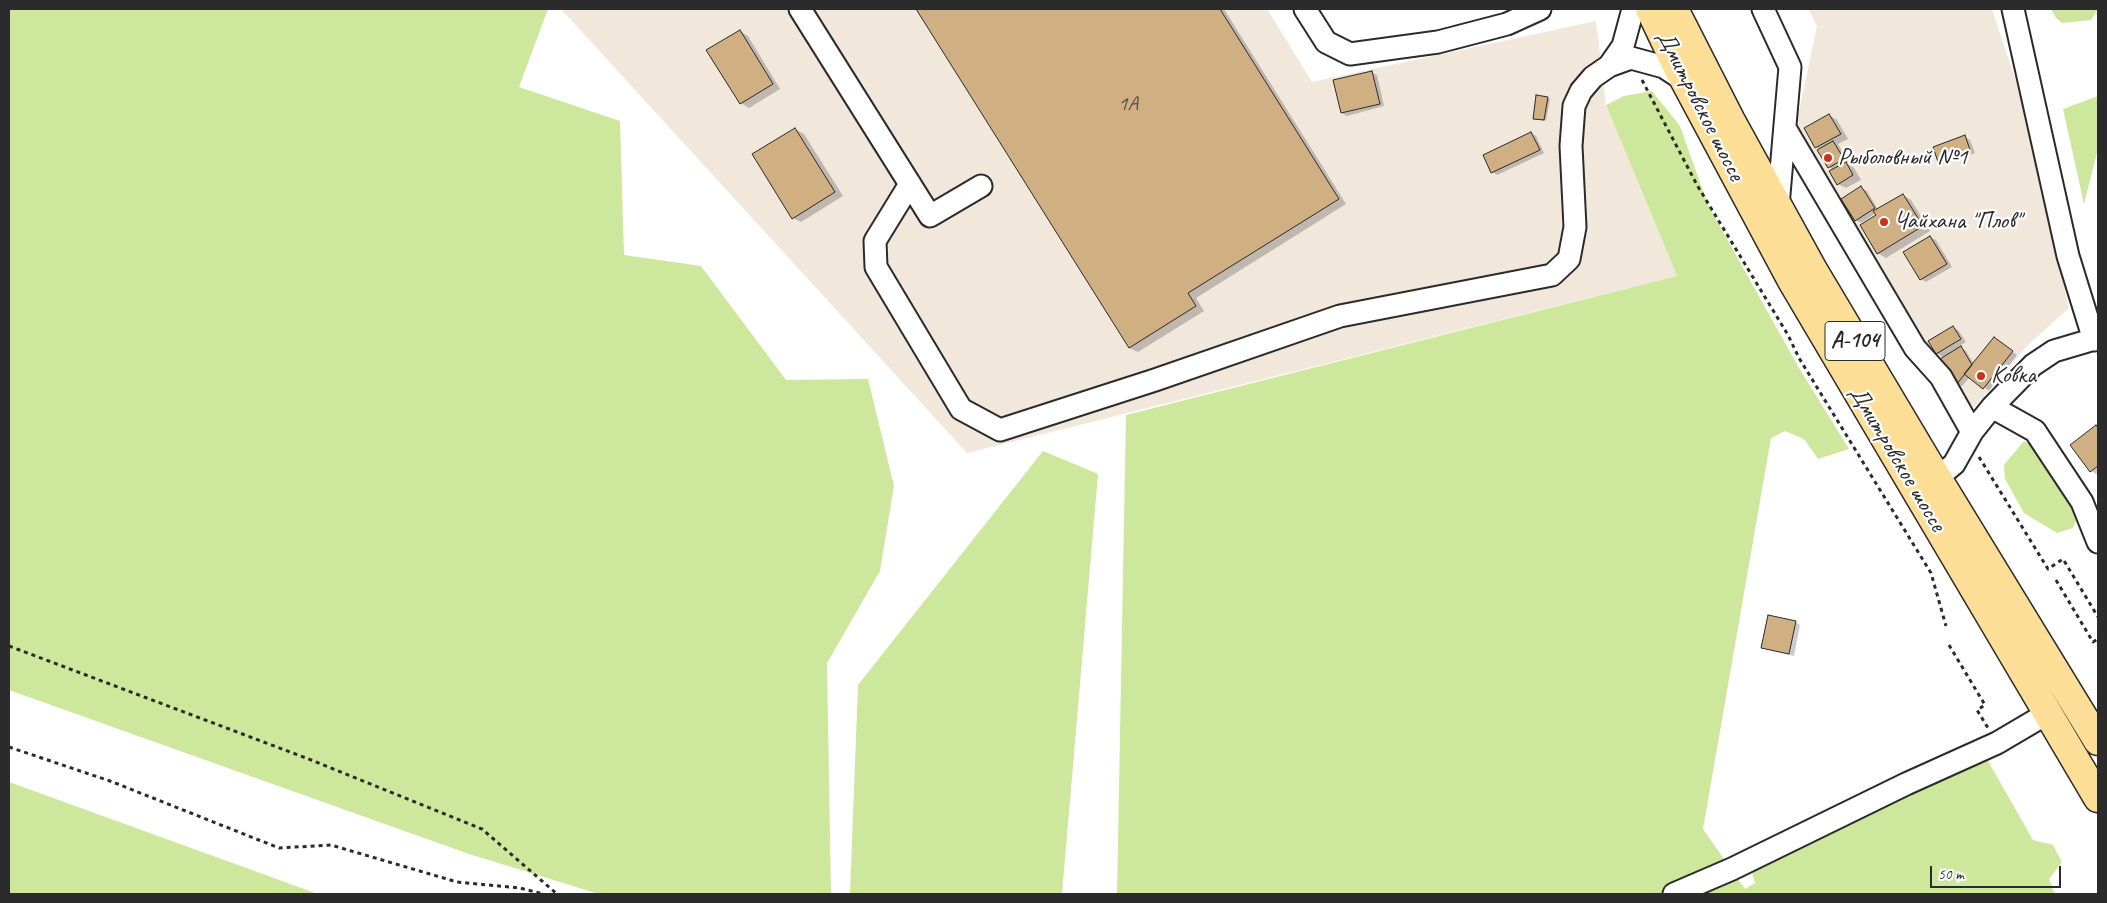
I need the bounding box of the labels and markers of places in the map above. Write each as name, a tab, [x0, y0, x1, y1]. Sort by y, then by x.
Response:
place label: Рыболовный №1	[1838, 144, 1968, 172]
marker: Рыболовный №1	[1822, 152, 1834, 164]
place label: Чайхана "Плов"	[1894, 208, 2021, 236]
marker: Чайхана "Плов"	[1878, 216, 1890, 228]
place label: Ковка	[1991, 362, 2036, 390]
marker: Ковка	[1975, 370, 1987, 382]

